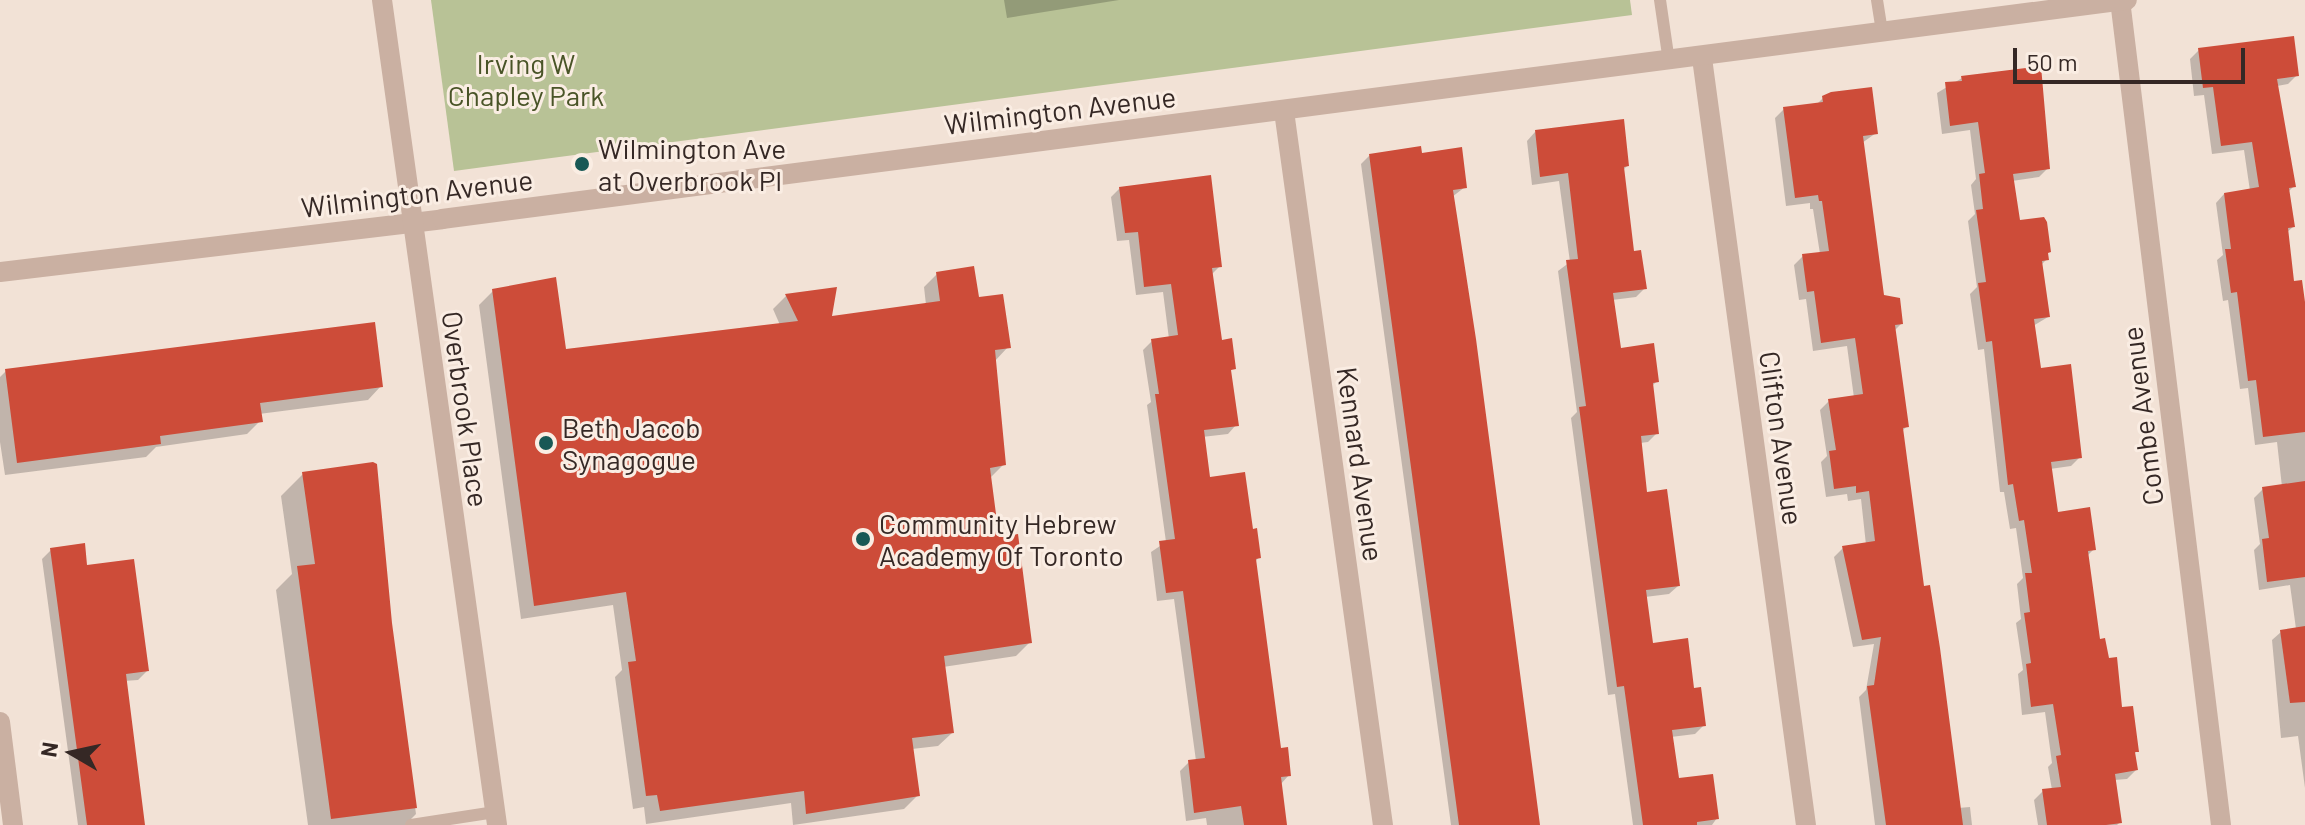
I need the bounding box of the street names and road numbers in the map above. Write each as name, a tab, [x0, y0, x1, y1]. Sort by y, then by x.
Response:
street label: Wilmington Avenue	[942, 79, 1178, 141]
street label: Wilmington Avenue	[299, 162, 535, 224]
street label: Overbrook Place	[436, 309, 496, 509]
street label: Combe Avenue	[2114, 325, 2170, 507]
street label: Clifton Avenue	[1753, 349, 1811, 527]
street label: Kennard Avenue	[1331, 365, 1391, 563]

